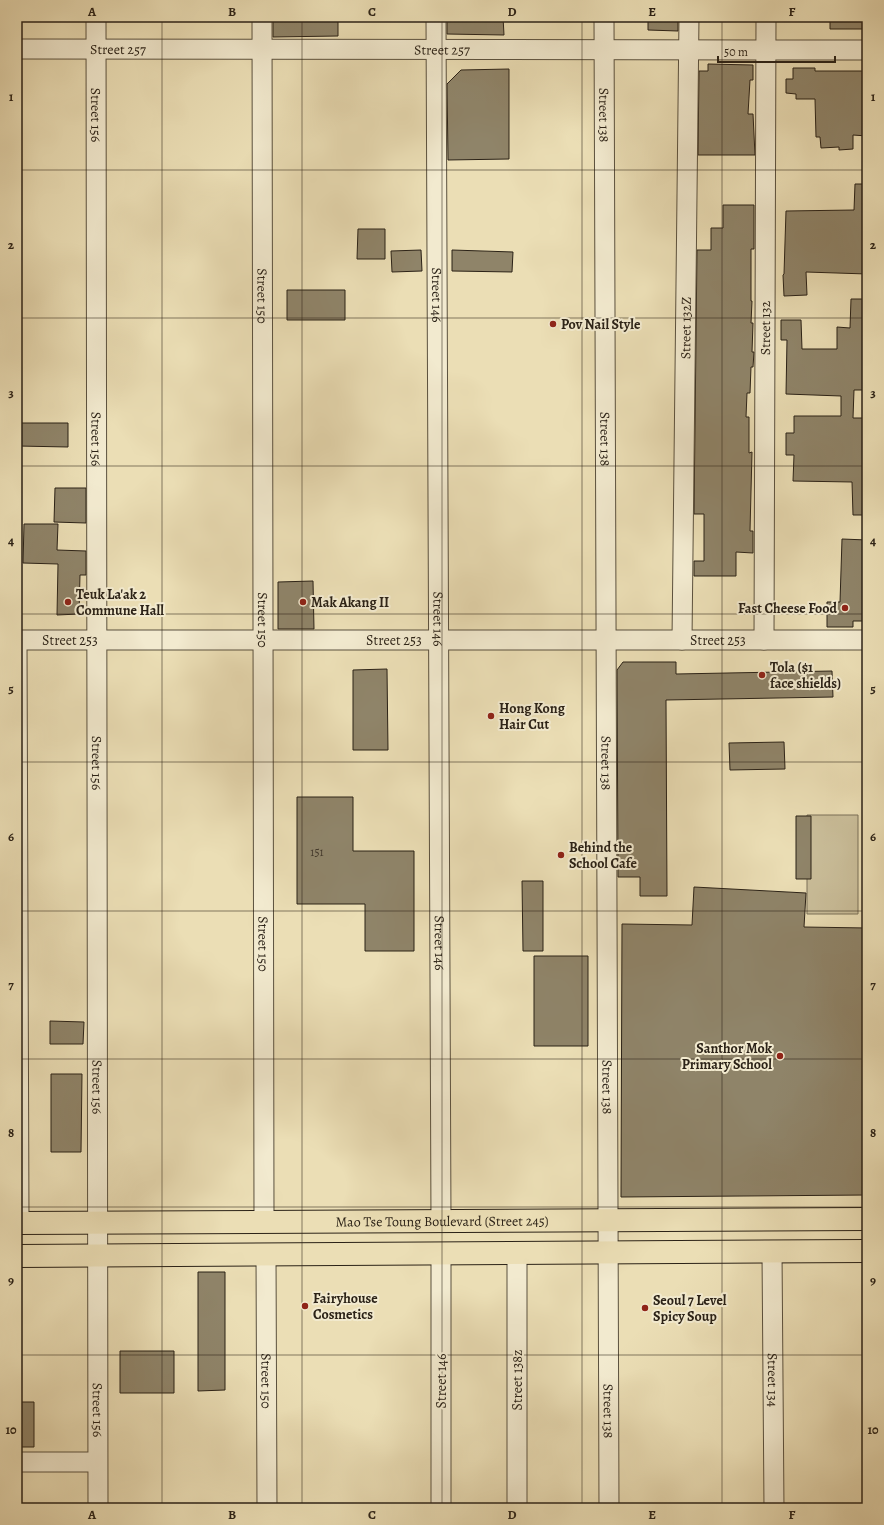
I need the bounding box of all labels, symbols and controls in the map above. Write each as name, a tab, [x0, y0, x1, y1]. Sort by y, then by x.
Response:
text: A	[87, 3, 97, 20]
text: B	[228, 3, 236, 20]
text: C	[368, 3, 376, 20]
text: D	[507, 3, 517, 20]
text: E	[648, 3, 656, 20]
text: F	[789, 3, 796, 20]
scale bar	[718, 38, 835, 64]
street label: Street 257	[90, 40, 146, 59]
street label: Street 257	[414, 40, 470, 59]
text: 50 m	[724, 44, 748, 60]
text: 1	[9, 88, 14, 105]
street label: Street 156	[87, 88, 106, 142]
street label: Street 138	[595, 88, 614, 143]
text: 1	[871, 88, 876, 105]
text: 2	[8, 236, 15, 253]
text: 2	[870, 236, 877, 253]
street label: Street 150	[253, 268, 272, 324]
street label: Street 146	[428, 268, 447, 322]
street label: Street 132Z	[676, 297, 695, 359]
street label: Street 132	[755, 300, 775, 355]
place label: Pov Nail Style	[561, 315, 641, 334]
marker: Pov Nail Style	[548, 319, 558, 329]
text: 3	[8, 384, 14, 401]
text: 3	[870, 384, 876, 401]
street label: Street 156	[87, 412, 106, 466]
street label: Street 138	[596, 412, 615, 467]
text: 4	[8, 532, 14, 549]
text: 4	[870, 532, 876, 549]
place label: Teuk La'ak 2 Commune Hall	[76, 585, 164, 620]
street label: Street 150	[253, 592, 273, 648]
street label: Street 146	[429, 592, 448, 646]
place label: Mak Akang II	[311, 593, 389, 612]
marker: Teuk La'ak 2 Commune Hall	[63, 597, 73, 607]
marker: Mak Akang II	[298, 597, 308, 607]
place label: Fast Cheese Food	[738, 599, 837, 618]
marker: Fast Cheese Food	[840, 603, 850, 613]
street label: Street 253	[42, 631, 98, 650]
street label: Street 253	[366, 631, 422, 650]
street label: Street 253	[690, 631, 746, 650]
place label: Tola ($1 face shields)	[770, 658, 841, 693]
marker: Tola ($1 face shields)	[757, 670, 767, 680]
text: 5	[8, 680, 14, 697]
text: 5	[870, 680, 876, 697]
place label: Hong Kong Hair Cut	[499, 699, 566, 734]
marker: Hong Kong Hair Cut	[486, 711, 496, 721]
street label: Street 156	[87, 736, 107, 790]
street label: Street 138	[597, 736, 616, 791]
text: 6	[8, 828, 14, 845]
text: 6	[870, 828, 876, 845]
place label: Behind the School Cafe	[569, 838, 637, 873]
house number: 151	[310, 844, 324, 860]
marker: Behind the School Cafe	[556, 850, 566, 860]
street label: Street 150	[254, 916, 273, 972]
street label: Street 146	[430, 916, 449, 970]
text: 7	[8, 976, 14, 993]
text: 7	[870, 976, 876, 993]
place label: Santhor Mok Primary School	[682, 1039, 773, 1074]
marker: Santhor Mok Primary School	[775, 1051, 785, 1061]
street label: Street 156	[88, 1060, 107, 1114]
street label: Street 138	[598, 1060, 617, 1115]
text: 8	[8, 1124, 14, 1141]
text: 8	[870, 1124, 876, 1141]
street label: Mao Tse Toung Boulevard (Street 245)	[335, 1211, 549, 1231]
text: 9	[8, 1272, 14, 1289]
text: 9	[870, 1272, 876, 1289]
place label: Fairyhouse Cosmetics	[313, 1289, 378, 1324]
place label: Seoul 7 Level Spicy Soup	[653, 1291, 727, 1326]
marker: Fairyhouse Cosmetics	[300, 1301, 310, 1311]
marker: Seoul 7 Level Spicy Soup	[640, 1303, 650, 1313]
street label: Street 138z	[508, 1349, 527, 1411]
street label: Street 150	[257, 1353, 276, 1409]
street label: Street 134	[763, 1353, 783, 1407]
street label: Street 146	[432, 1354, 451, 1408]
street label: Street 156	[88, 1383, 107, 1437]
street label: Street 138	[599, 1384, 618, 1439]
text: 10	[5, 1421, 17, 1438]
text: 10	[867, 1421, 879, 1438]
text: A	[87, 1506, 97, 1523]
text: B	[228, 1506, 236, 1523]
text: C	[368, 1506, 376, 1523]
text: D	[507, 1506, 517, 1523]
text: E	[648, 1506, 656, 1523]
text: F	[789, 1506, 796, 1523]

